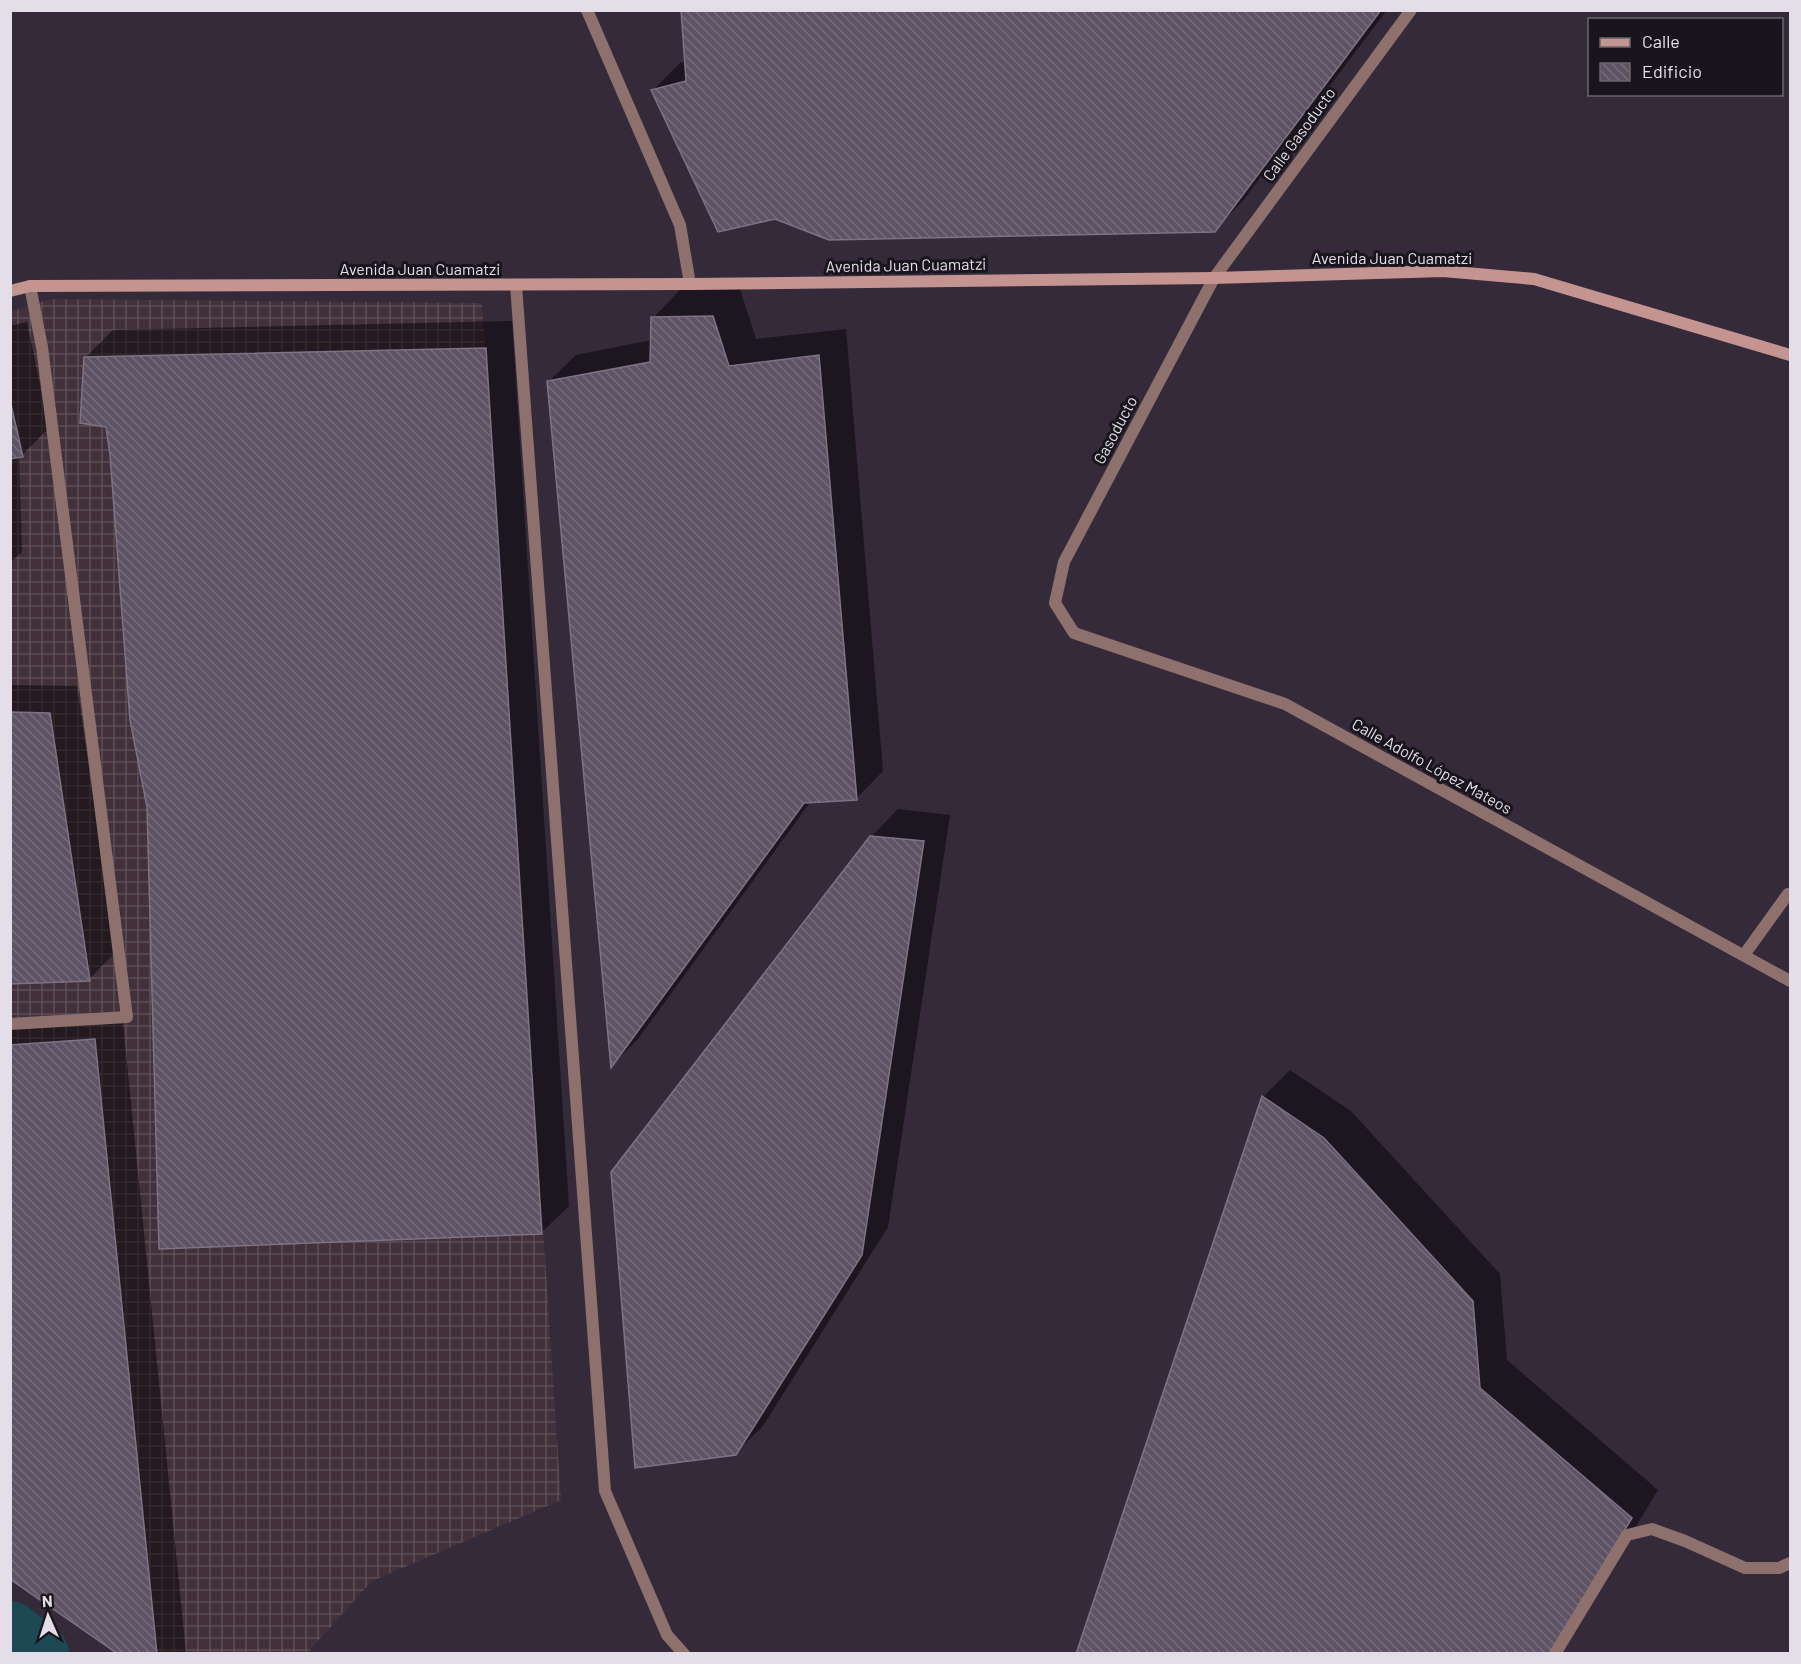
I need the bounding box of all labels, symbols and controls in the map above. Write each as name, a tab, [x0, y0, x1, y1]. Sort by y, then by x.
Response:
legend	[1588, 18, 1783, 96]
text: Calle	[1642, 30, 1680, 52]
text: Edificio	[1642, 60, 1702, 82]
street label: Calle Gasoducto	[1258, 83, 1339, 184]
street label: Avenida Juan Cuamatzi	[1312, 248, 1472, 267]
street label: Avenida Juan Cuamatzi	[826, 254, 986, 275]
street label: Avenida Juan Cuamatzi	[340, 259, 500, 278]
street label: Gasoducto	[1089, 393, 1140, 467]
street label: Calle Adolfo López Mateos	[1349, 714, 1515, 817]
north arrow	[18, 1586, 78, 1646]
text: N	[41, 1591, 53, 1610]

